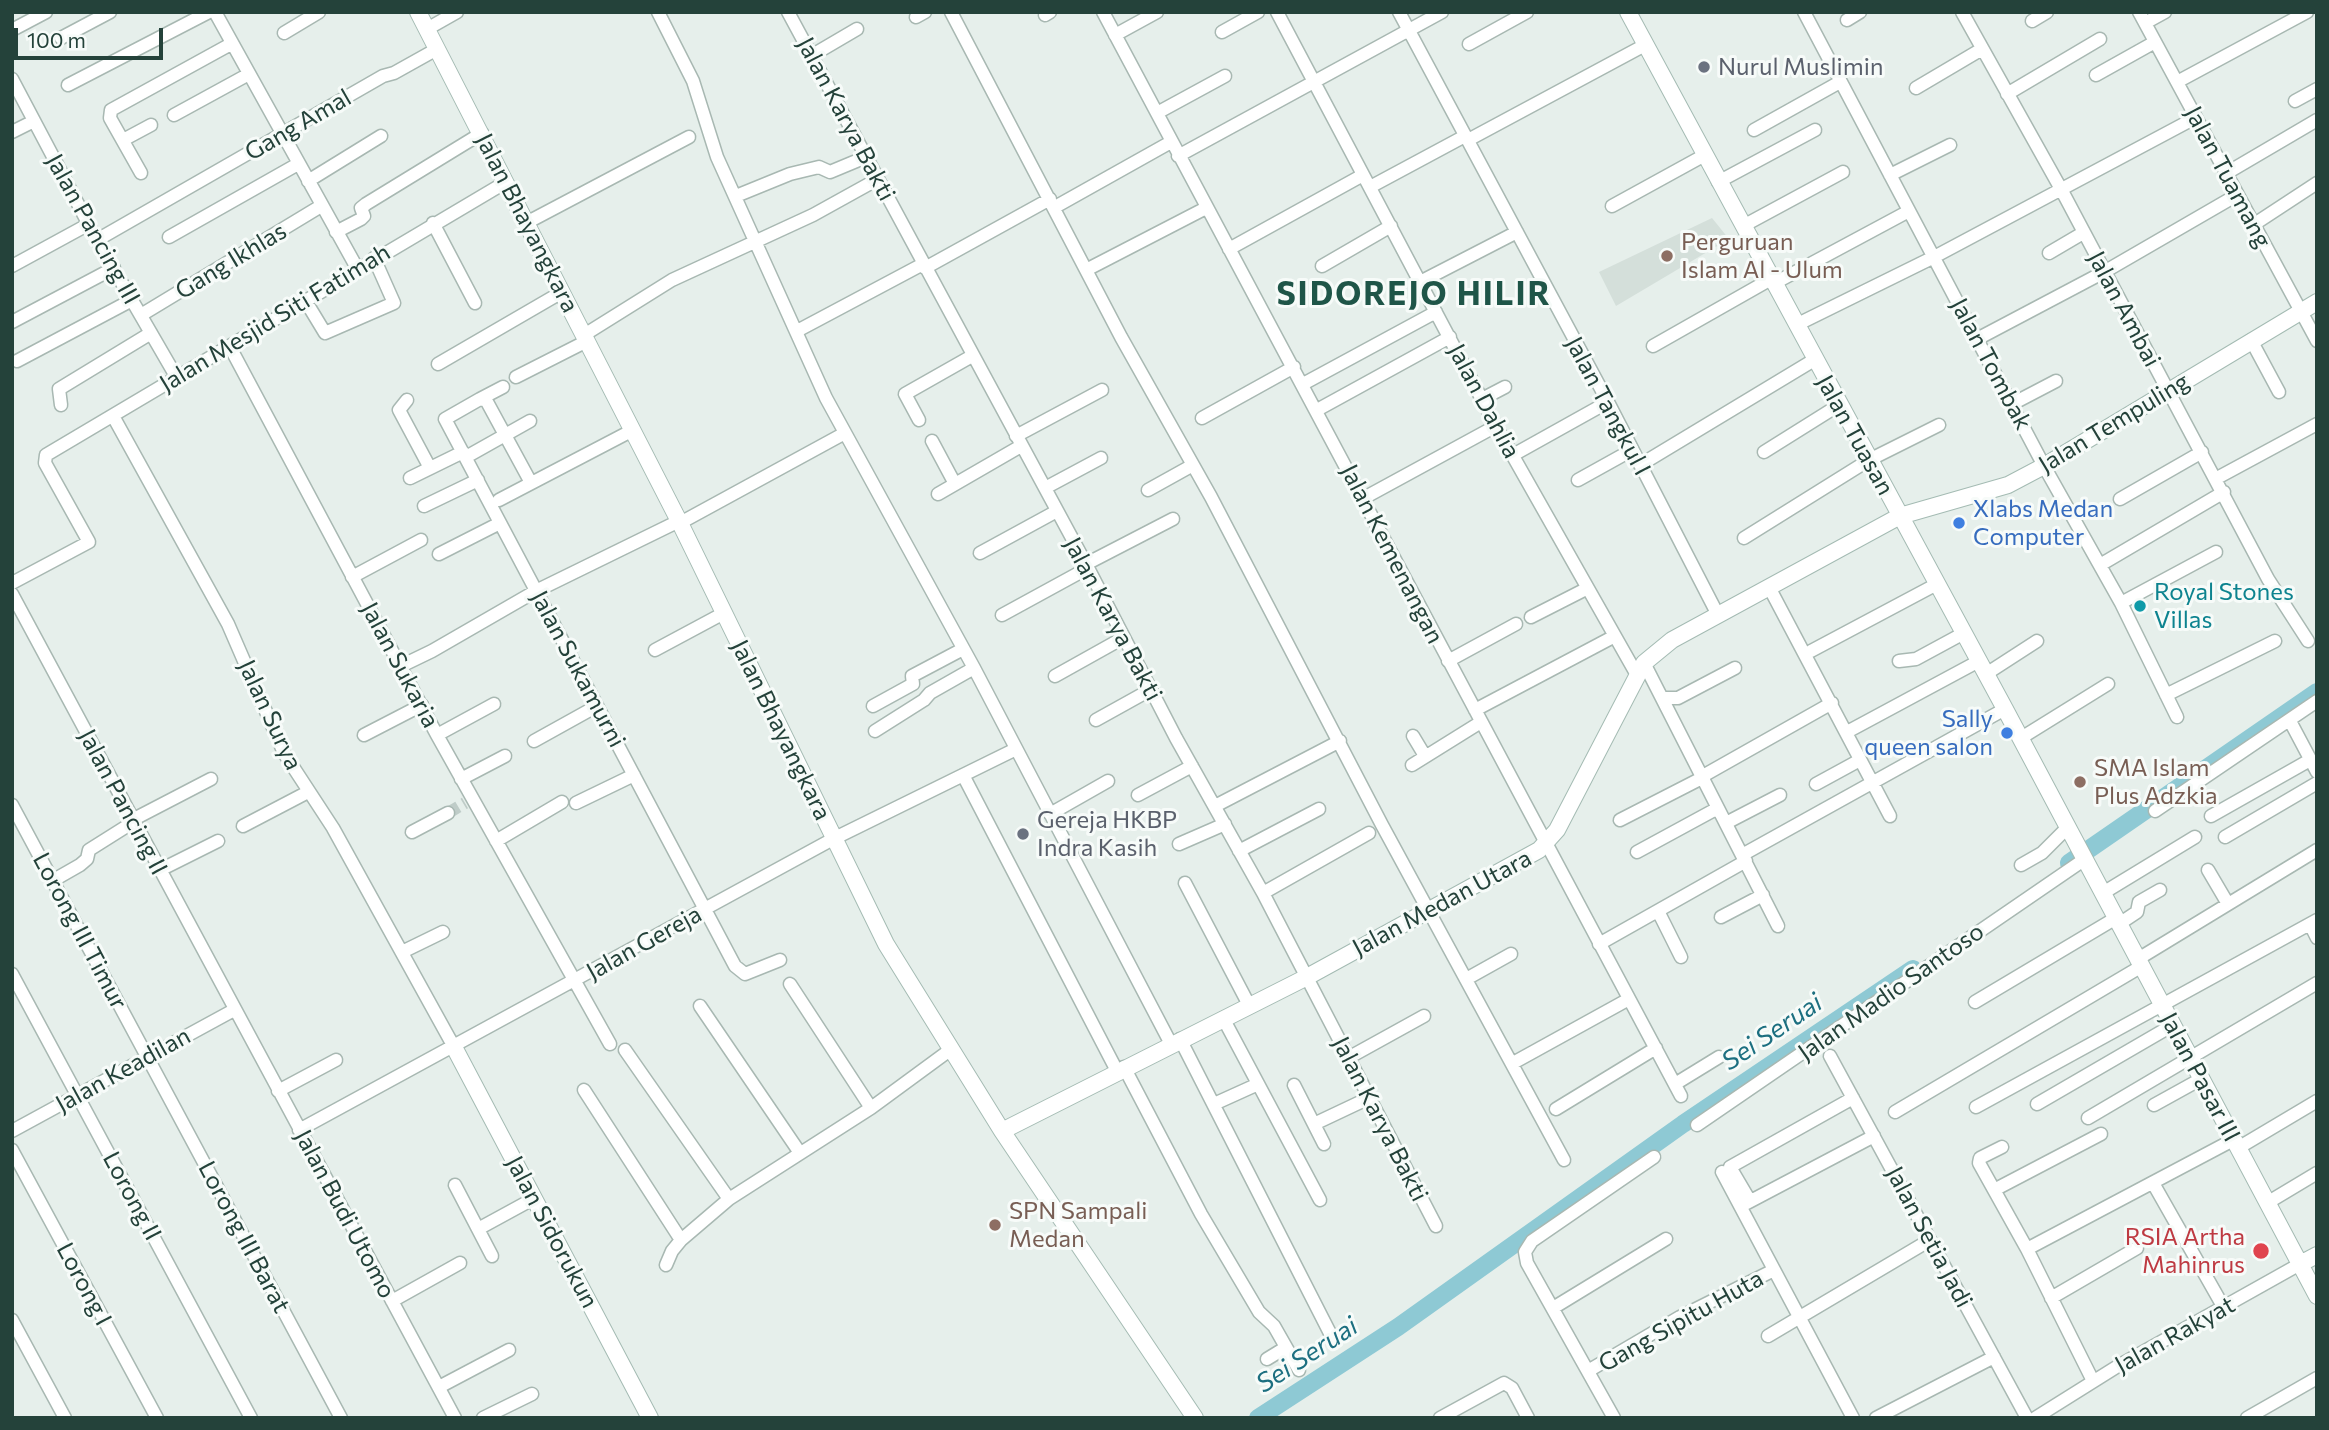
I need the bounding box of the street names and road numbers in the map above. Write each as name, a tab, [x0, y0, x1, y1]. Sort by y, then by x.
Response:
street label: Jalan Karya Bakti	[791, 32, 901, 206]
street label: Gang Amal	[240, 83, 356, 167]
street label: Jalan Tuamang	[2179, 101, 2277, 253]
street label: Jalan Bhayangkara	[469, 129, 585, 317]
street label: Jalan Pancing III	[40, 149, 146, 309]
street label: Gang Ikhlas	[170, 217, 292, 305]
street label: Jalan Mesjid Siti Fatimah	[155, 238, 395, 398]
street label: Jalan Ambai	[2081, 246, 2167, 372]
street label: Jalan Tombak	[1944, 293, 2038, 435]
street label: Jalan Tangkul I	[1559, 332, 1657, 480]
street label: Jalan Dahlia	[1442, 339, 1526, 463]
street label: Jalan Tempuling	[2034, 367, 2194, 479]
street label: Jalan Tuasan	[1810, 370, 1900, 500]
street label: Jalan Kemenangan	[1334, 460, 1450, 648]
street label: Jalan Karya Bakti	[1058, 532, 1168, 706]
street label: Jalan Sukamurni	[525, 586, 631, 752]
street label: Jalan Sukaria	[355, 597, 445, 733]
street label: Jalan Bhayangkara	[725, 635, 837, 825]
street label: Jalan Surya	[232, 655, 308, 775]
street label: Jalan Pancing II	[73, 724, 173, 880]
street label: Jalan Medan Utara	[1348, 844, 1536, 962]
street label: Lorong III Timur	[27, 848, 133, 1014]
street label: Jalan Gereja	[581, 900, 707, 986]
street label: Jalan Madio Santoso	[1793, 917, 1989, 1067]
street label: Jalan Pasar III	[2154, 1008, 2246, 1146]
street label: Jalan Keadilan	[51, 1021, 195, 1119]
street label: Jalan Karya Bakti	[1326, 1032, 1434, 1206]
street label: Jalan Budi Utomo	[288, 1125, 402, 1303]
street label: Lorong II	[97, 1147, 167, 1245]
street label: Jalan Sidorukun	[500, 1151, 604, 1313]
street label: Lorong III Barat	[192, 1156, 296, 1318]
street label: Jalan Setia Jadi	[1880, 1161, 1978, 1313]
street label: Lorong I	[50, 1238, 118, 1330]
street label: Gang Sipitu Huta	[1594, 1264, 1768, 1378]
street label: Jalan Rakyat	[2110, 1290, 2240, 1380]

